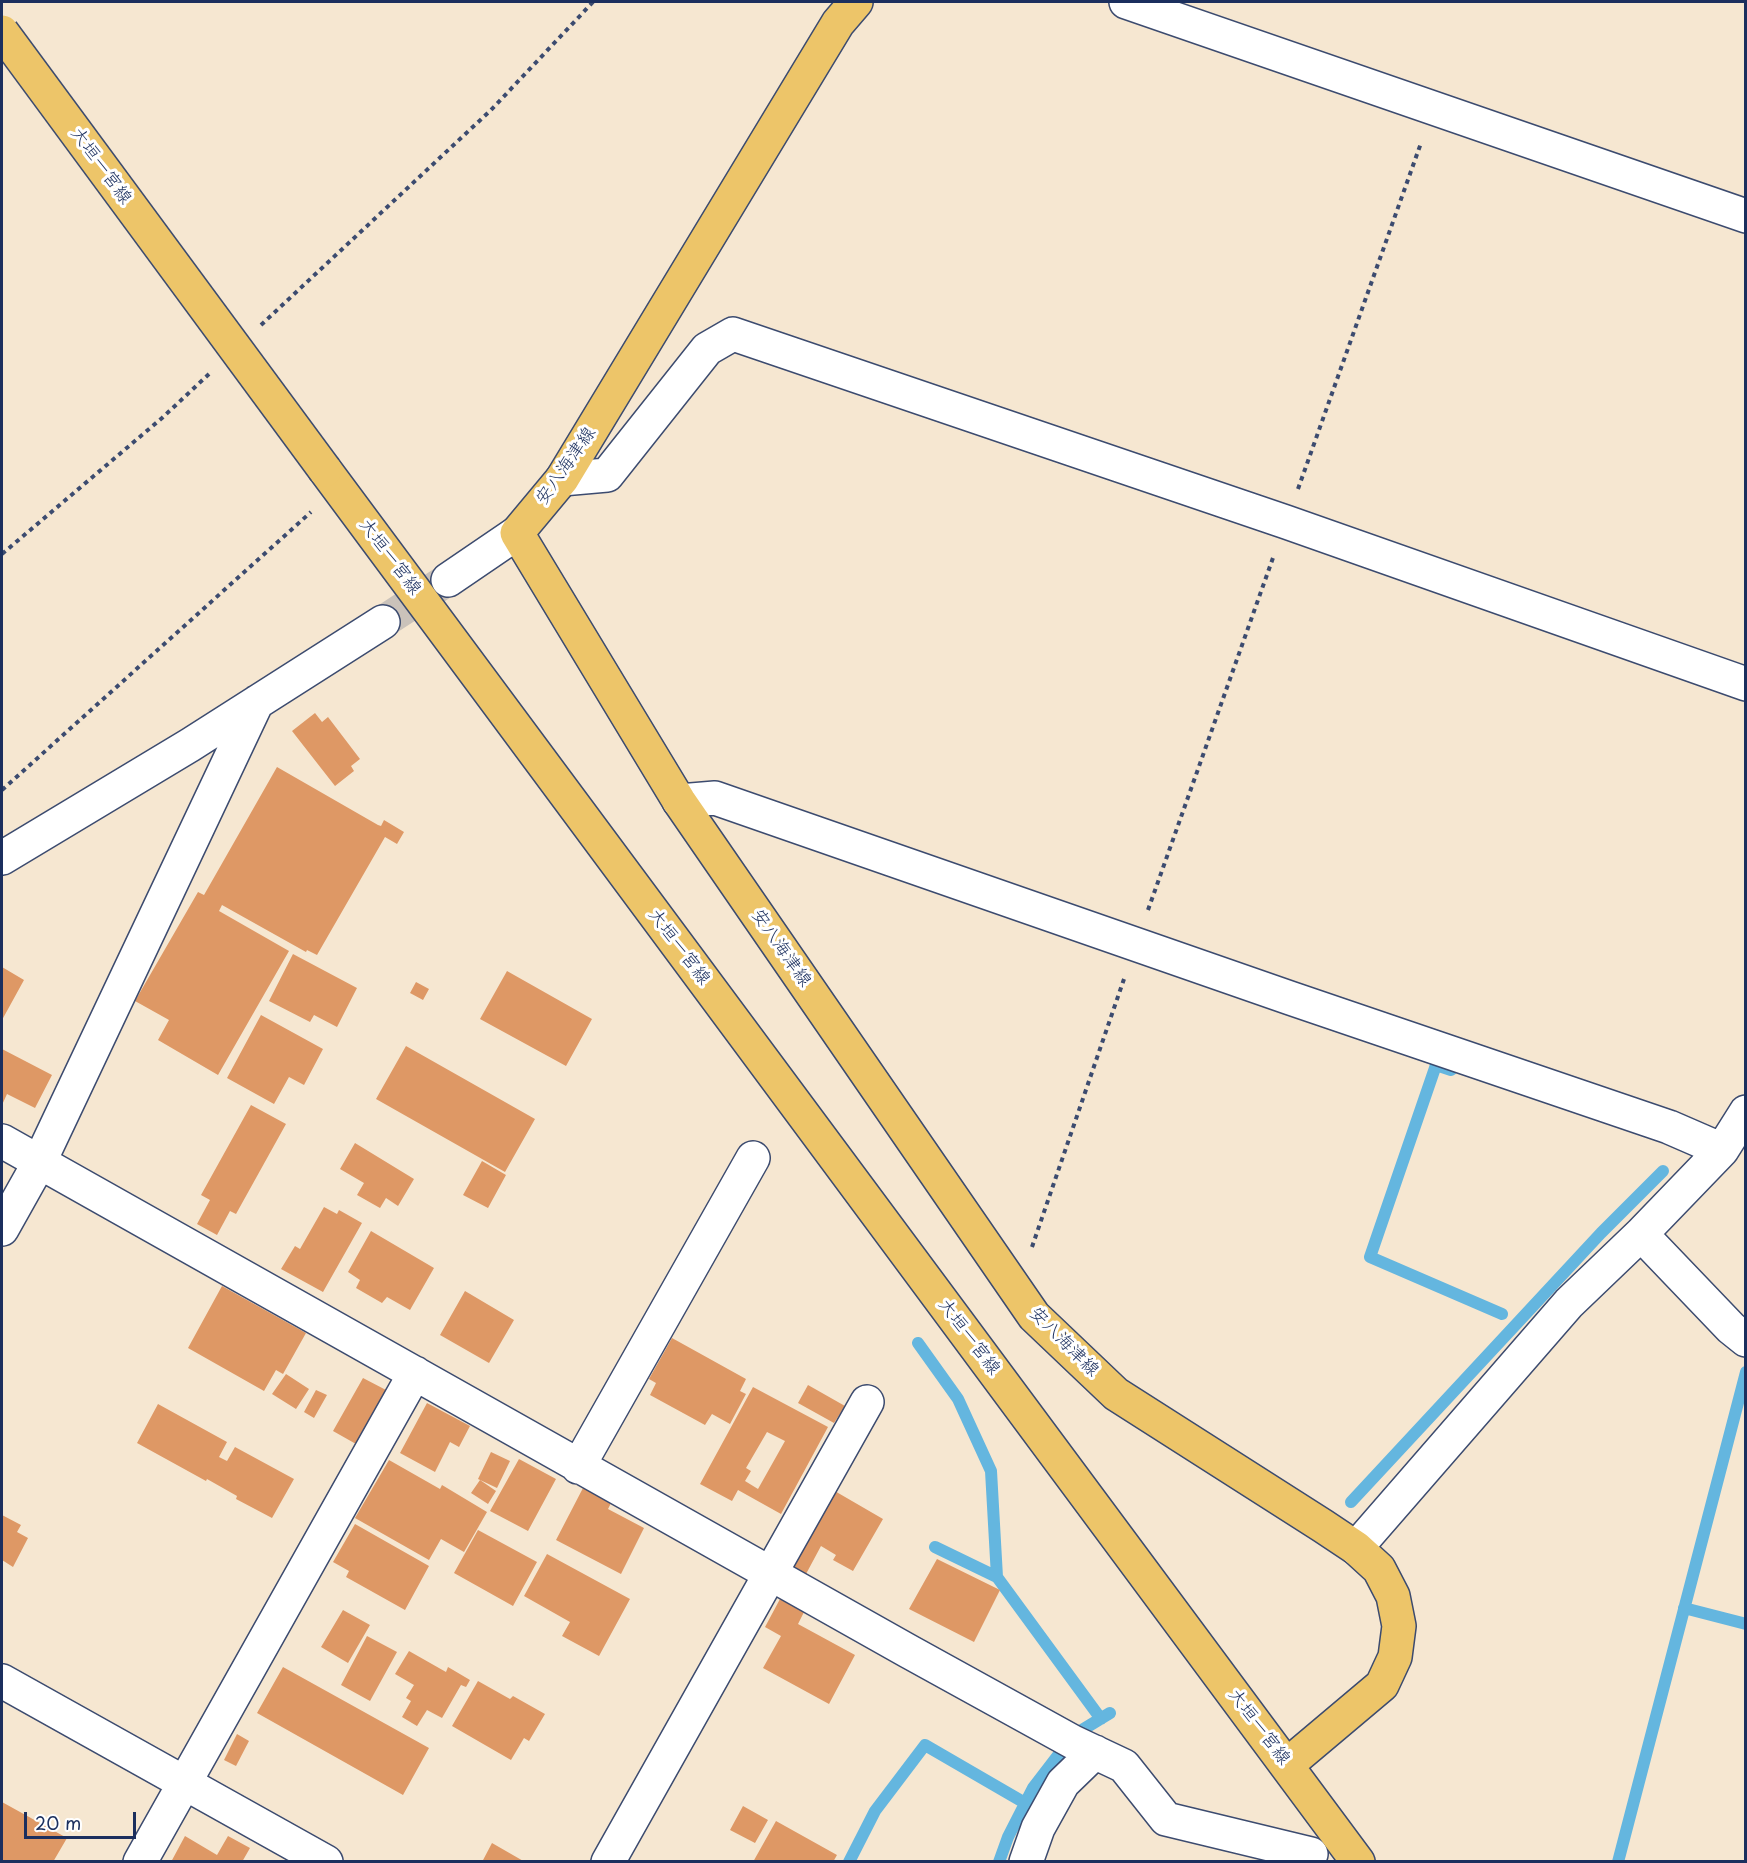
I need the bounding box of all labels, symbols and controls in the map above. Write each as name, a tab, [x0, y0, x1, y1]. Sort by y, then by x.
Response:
street label: 大垣一宮線	[66, 123, 136, 209]
street label: 安八海津線	[531, 423, 601, 509]
street label: 大垣一宮線	[354, 515, 426, 599]
street label: 大垣一宮線	[643, 905, 715, 989]
street label: 安八海津線	[746, 905, 816, 991]
street label: 大垣一宮線	[933, 1295, 1005, 1379]
street label: 安八海津線	[1025, 1303, 1103, 1381]
street label: 大垣一宮線	[1223, 1685, 1295, 1769]
scale bar	[27, 1800, 140, 1838]
text: 20 m	[35, 1809, 81, 1836]

